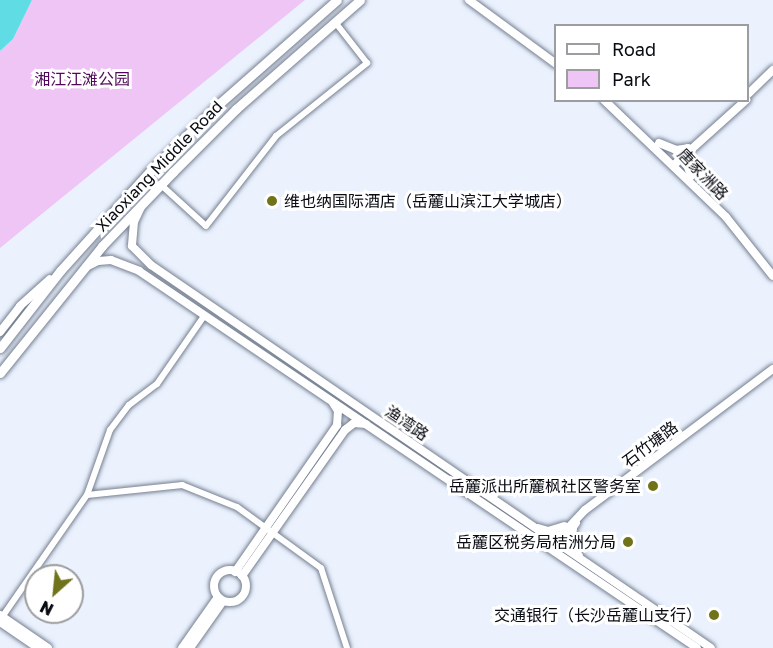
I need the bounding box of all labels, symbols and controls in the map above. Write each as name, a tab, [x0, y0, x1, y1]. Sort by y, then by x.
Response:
legend	[554, 24, 749, 102]
text: Road	[612, 38, 656, 60]
text: Park	[612, 68, 651, 90]
park label: 湘江江滩公园	[34, 69, 130, 89]
street label: Xiaoxiang Middle Road	[92, 97, 226, 235]
street label: 唐家洲路	[674, 144, 732, 204]
place label: 维也纳国际酒店（岳麓山滨江大学城店）	[284, 191, 572, 211]
marker: 维也纳国际酒店（岳麓山滨江大学城店）	[265, 194, 279, 208]
street label: 渔湾路	[382, 402, 432, 444]
street label: 石竹塘路	[619, 417, 681, 471]
place label: 岳麓派出所麓枫社区警务室	[449, 476, 641, 496]
marker: 岳麓派出所麓枫社区警务室	[646, 479, 660, 493]
place label: 岳麓区税务局桔洲分局	[456, 532, 616, 552]
marker: 岳麓区税务局桔洲分局	[621, 535, 635, 549]
north arrow	[24, 564, 84, 624]
text: N	[37, 597, 57, 620]
place label: 交通银行（长沙岳麓山支行）	[494, 605, 702, 625]
marker: 交通银行（长沙岳麓山支行）	[707, 608, 721, 622]

